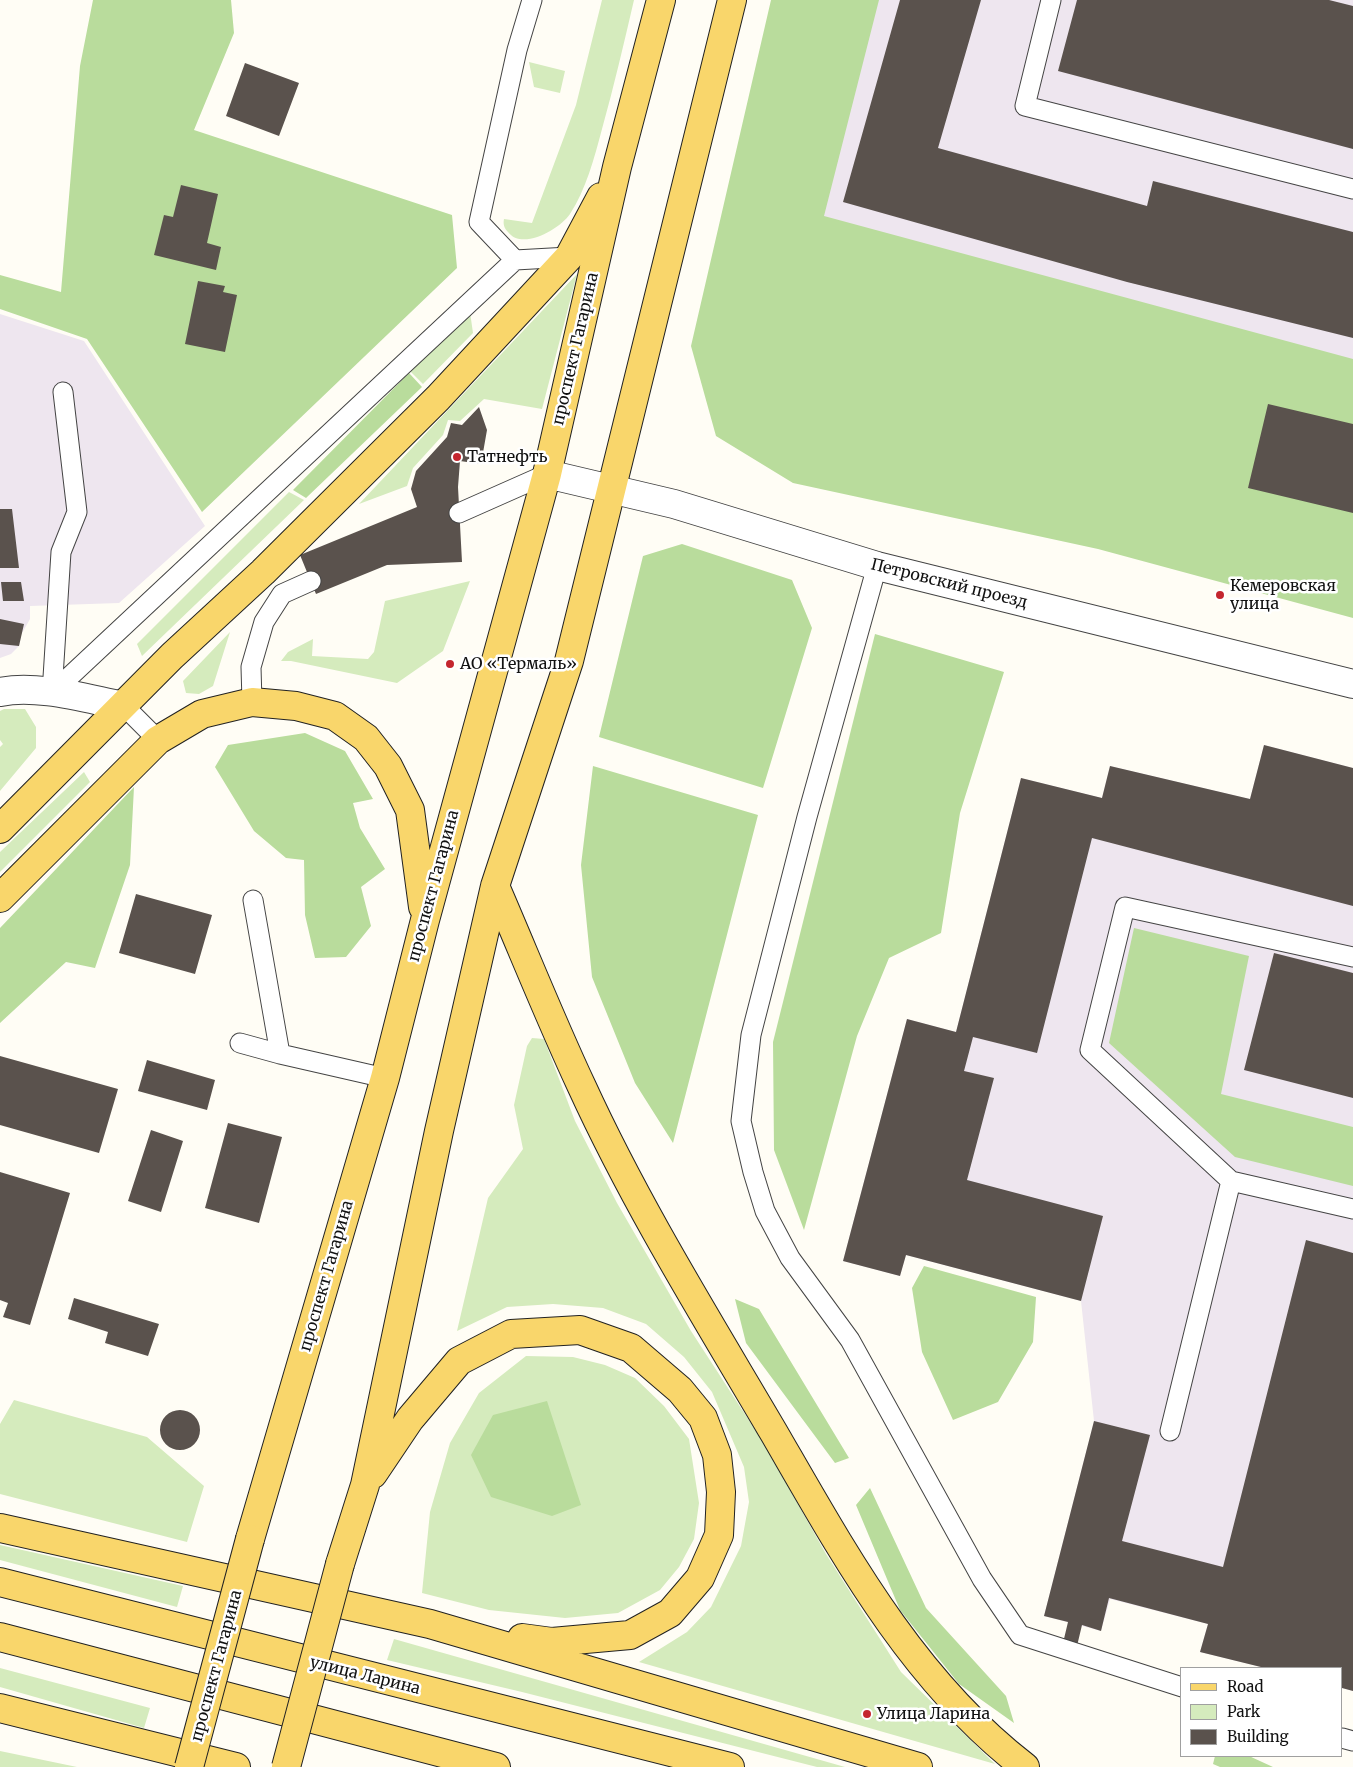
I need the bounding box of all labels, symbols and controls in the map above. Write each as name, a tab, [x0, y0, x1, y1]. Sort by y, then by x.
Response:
street label: проспект Гагарина	[549, 271, 603, 427]
place label: Татнефть	[467, 447, 548, 467]
marker: Татнефть	[451, 451, 463, 463]
street label: Петровский проезд	[869, 555, 1029, 613]
place label: Кемеровская улица	[1230, 576, 1336, 614]
marker: Кемеровская улица	[1214, 589, 1226, 601]
place label: АО «Термаль»	[460, 654, 577, 674]
marker: АО «Термаль»	[444, 658, 456, 670]
street label: проспект Гагарина	[405, 808, 463, 964]
street label: проспект Гагарина	[296, 1198, 358, 1354]
street label: проспект Гагарина	[188, 1588, 246, 1744]
street label: улица Ларина	[308, 1653, 422, 1699]
legend	[1180, 1667, 1343, 1757]
text: Road	[1227, 1677, 1263, 1696]
text: Park	[1227, 1702, 1260, 1721]
place label: Улица Ларина	[877, 1704, 990, 1724]
marker: Улица Ларина	[861, 1708, 873, 1720]
text: Building	[1227, 1727, 1289, 1746]

